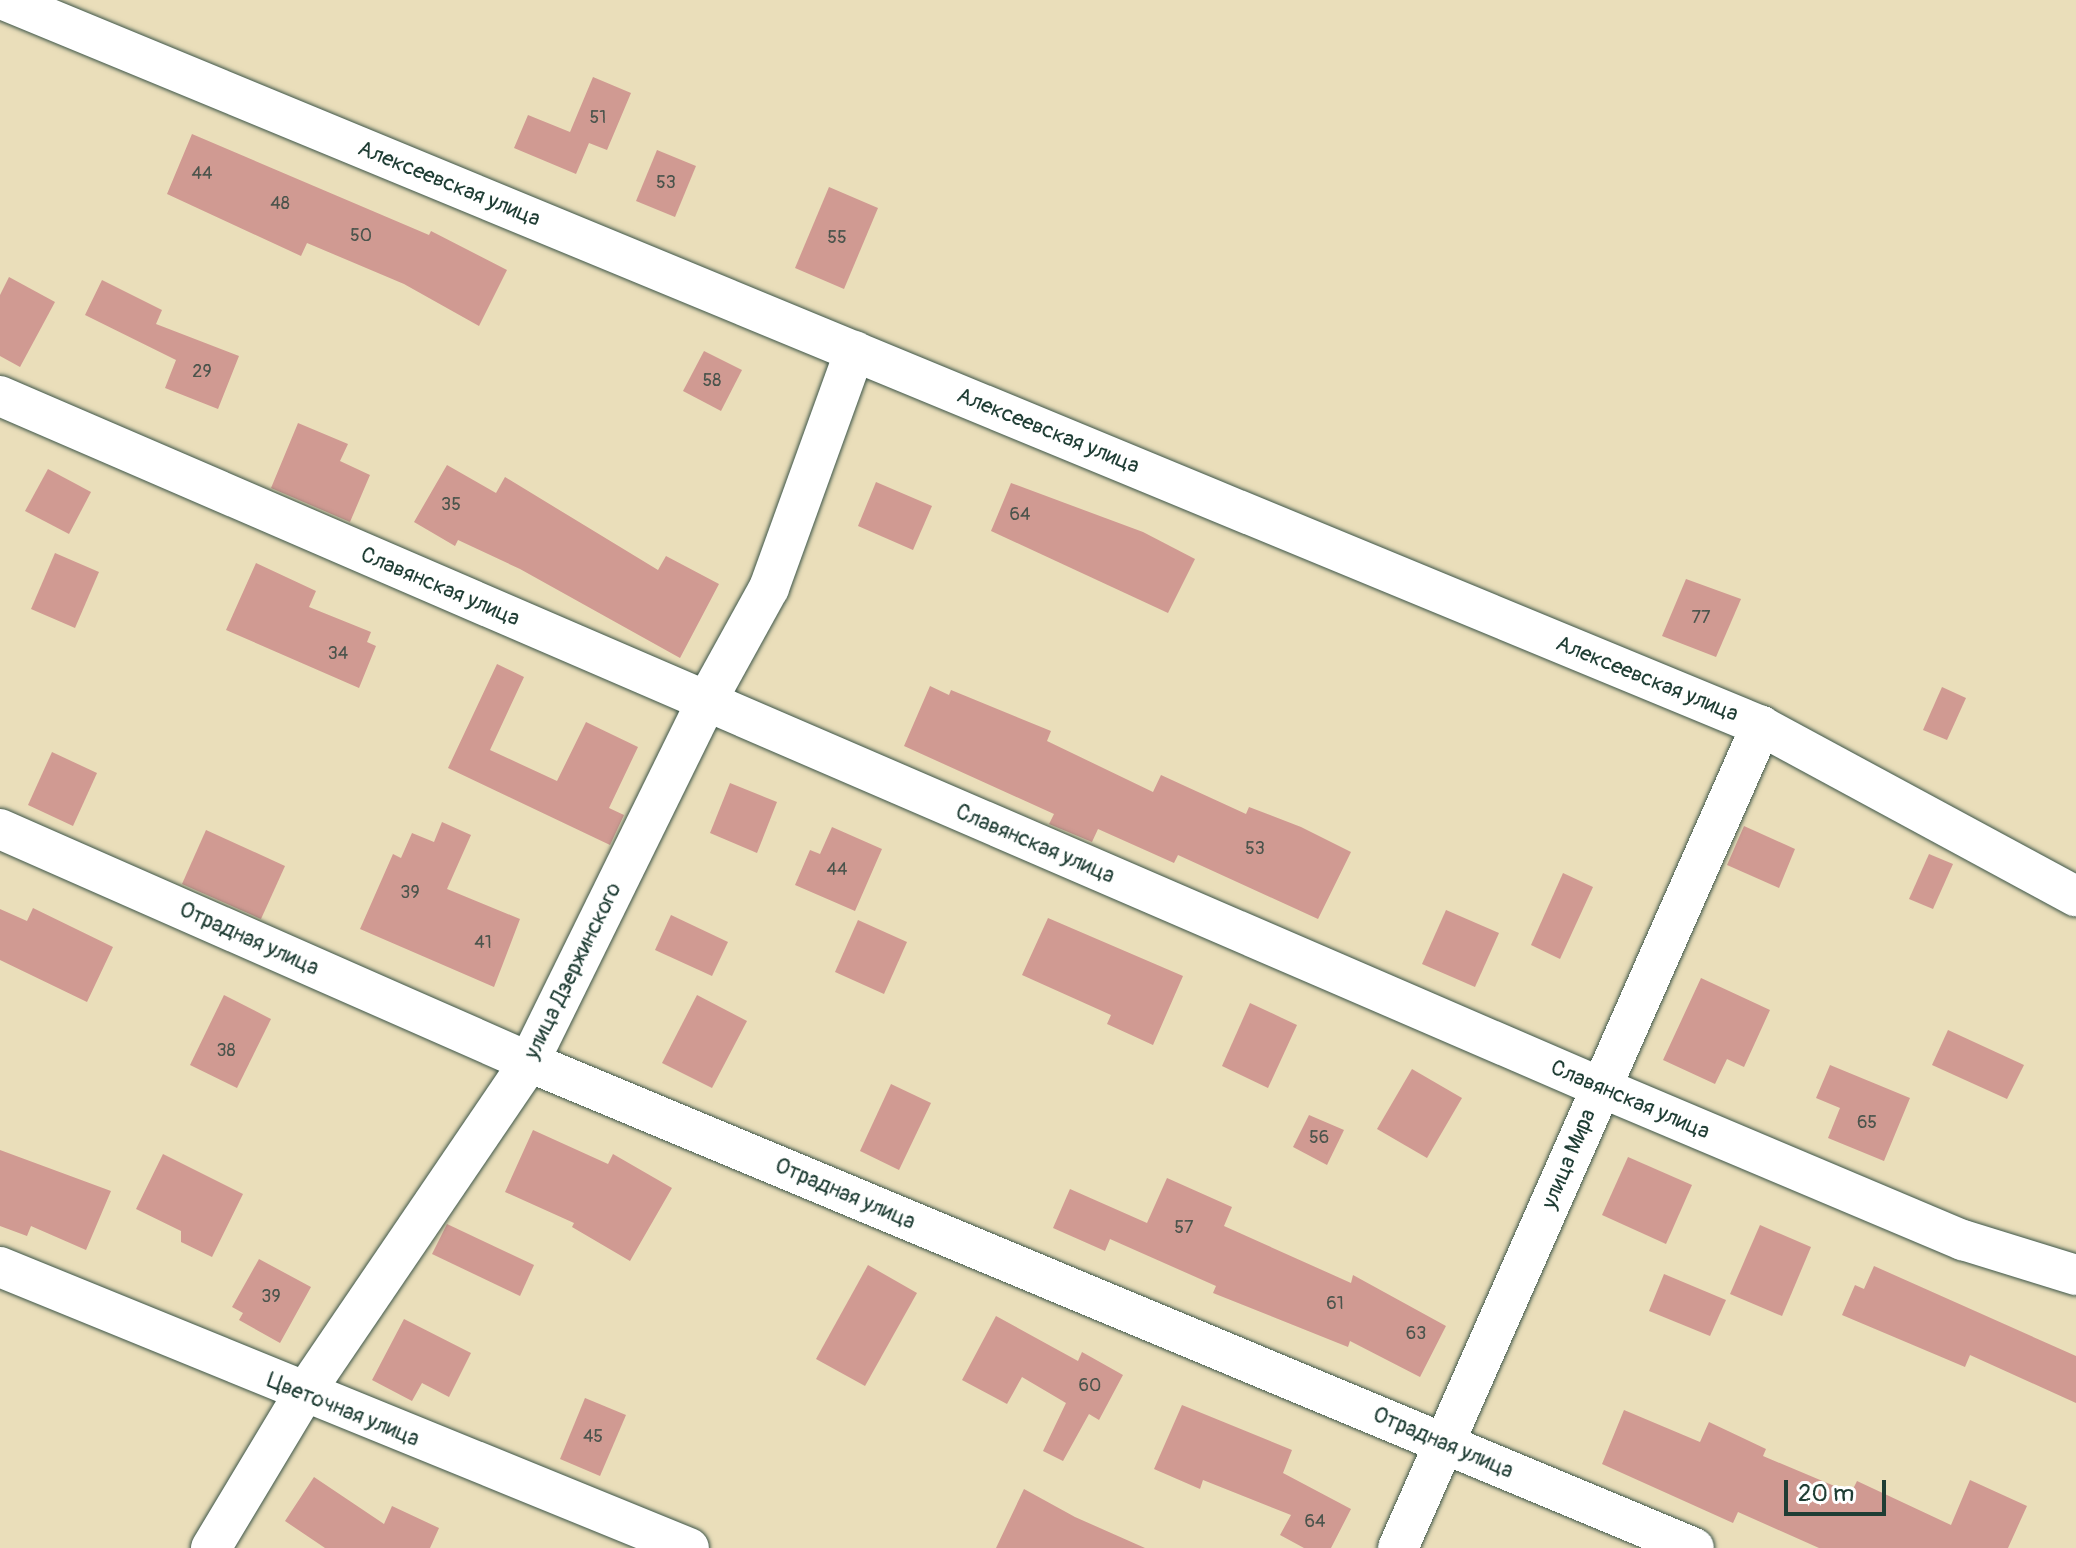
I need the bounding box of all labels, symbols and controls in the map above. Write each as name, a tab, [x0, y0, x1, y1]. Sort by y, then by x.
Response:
house number: 51	[590, 107, 606, 129]
street label: Алексеевская улица	[354, 135, 544, 233]
house number: 44	[192, 163, 212, 185]
house number: 53	[656, 172, 676, 194]
house number: 48	[270, 193, 290, 215]
house number: 50	[350, 225, 372, 247]
house number: 55	[827, 227, 847, 249]
house number: 29	[192, 361, 212, 383]
house number: 58	[703, 370, 721, 392]
street label: Алексеевская улица	[953, 382, 1143, 480]
house number: 35	[441, 494, 461, 516]
house number: 64	[1010, 504, 1030, 526]
street label: Славянская улица	[357, 542, 523, 632]
house number: 77	[1691, 607, 1711, 629]
street label: Алексеевская улица	[1552, 630, 1742, 728]
house number: 34	[328, 643, 348, 665]
street label: Славянская улица	[952, 799, 1118, 889]
house number: 53	[1245, 838, 1265, 860]
house number: 44	[827, 859, 847, 881]
street label: улица Дзержинского	[519, 878, 627, 1064]
house number: 39	[400, 882, 420, 904]
street label: Отрадная улица	[175, 896, 323, 982]
house number: 41	[474, 932, 492, 954]
house number: 38	[216, 1040, 236, 1062]
street label: Славянская улица	[1547, 1055, 1713, 1145]
street label: улица Мира	[1536, 1105, 1602, 1213]
house number: 65	[1857, 1112, 1877, 1134]
house number: 56	[1309, 1127, 1329, 1149]
street label: Отрадная улица	[771, 1153, 919, 1235]
house number: 57	[1174, 1217, 1194, 1239]
house number: 39	[261, 1286, 281, 1308]
house number: 61	[1326, 1293, 1344, 1315]
house number: 63	[1406, 1323, 1426, 1345]
street label: Цветочная улица	[263, 1367, 423, 1453]
house number: 60	[1079, 1375, 1101, 1397]
street label: Отрадная улица	[1369, 1402, 1517, 1484]
house number: 45	[583, 1426, 603, 1448]
scale bar	[1788, 1464, 1890, 1514]
text: 20 m	[1798, 1479, 1854, 1508]
house number: 64	[1305, 1511, 1325, 1533]

